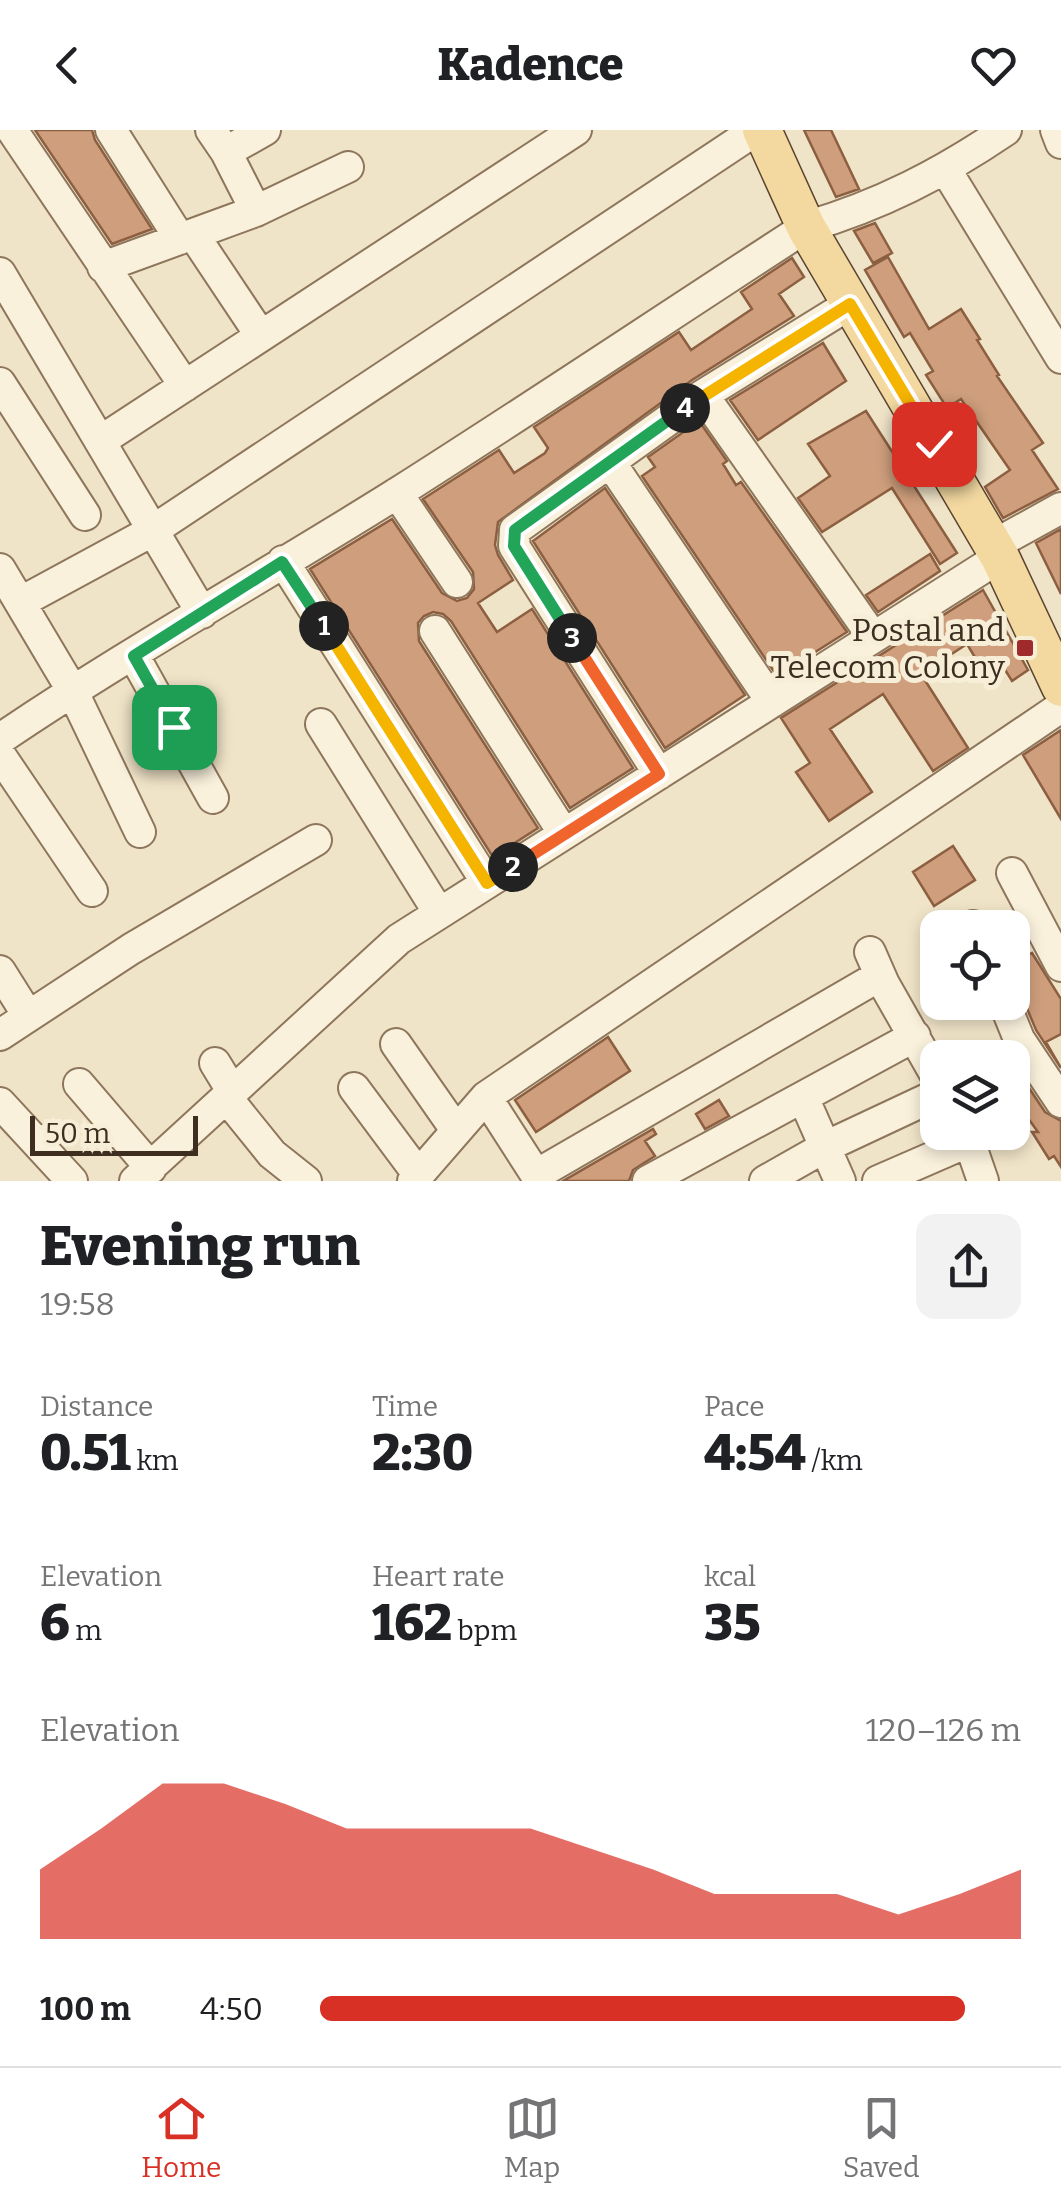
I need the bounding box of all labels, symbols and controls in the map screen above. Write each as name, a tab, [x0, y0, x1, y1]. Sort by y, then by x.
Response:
icon: back	[40, 38, 95, 93]
text: Kadence	[438, 38, 623, 92]
icon: heart	[966, 38, 1021, 93]
pin: 4	[660, 383, 710, 433]
text: 4	[676, 391, 694, 424]
pin	[892, 402, 977, 487]
icon: check	[907, 417, 962, 472]
pin: 1	[299, 601, 349, 651]
text: 1	[318, 609, 330, 642]
place label: Postal and Telecom Colony	[770, 611, 1006, 686]
pin: 3	[547, 613, 597, 663]
text: 3	[564, 621, 580, 654]
marker: Postal and Telecom Colony	[1014, 637, 1036, 659]
pin	[132, 685, 217, 770]
icon: arrive	[147, 700, 202, 755]
pin: 2	[488, 842, 538, 892]
text: 2	[505, 850, 521, 883]
map controls	[920, 910, 1030, 1150]
button: locate	[920, 910, 1030, 1020]
button: layers	[920, 1040, 1030, 1150]
scale bar	[30, 1111, 198, 1156]
text: 50 m	[45, 1117, 110, 1150]
text: Evening run	[40, 1214, 360, 1280]
button: share	[916, 1214, 1021, 1319]
text: 19:58	[40, 1285, 115, 1323]
text: Distance	[40, 1390, 153, 1423]
text: Time	[372, 1390, 438, 1423]
text: Pace	[704, 1390, 764, 1423]
text: 0.51	[40, 1423, 131, 1483]
text: 2:30	[372, 1423, 473, 1483]
text: 4:54	[704, 1423, 806, 1483]
text: km	[131, 1444, 179, 1477]
text: /km	[806, 1444, 863, 1477]
text: Elevation	[40, 1560, 162, 1593]
text: Heart rate	[372, 1560, 504, 1593]
text: kcal	[704, 1560, 756, 1593]
text: 6	[40, 1593, 70, 1653]
text: 162	[372, 1593, 452, 1653]
text: 35	[704, 1593, 761, 1653]
text: m	[70, 1614, 102, 1647]
text: bpm	[452, 1614, 517, 1647]
text: Elevation	[40, 1711, 180, 1749]
text: 120–126 m	[866, 1711, 1021, 1749]
text: 100 m	[40, 1990, 131, 2028]
text: 4:50	[200, 1990, 263, 2028]
tab: Home	[141, 2091, 221, 2184]
tab: Map	[504, 2091, 560, 2184]
tab: Saved	[843, 2091, 920, 2184]

